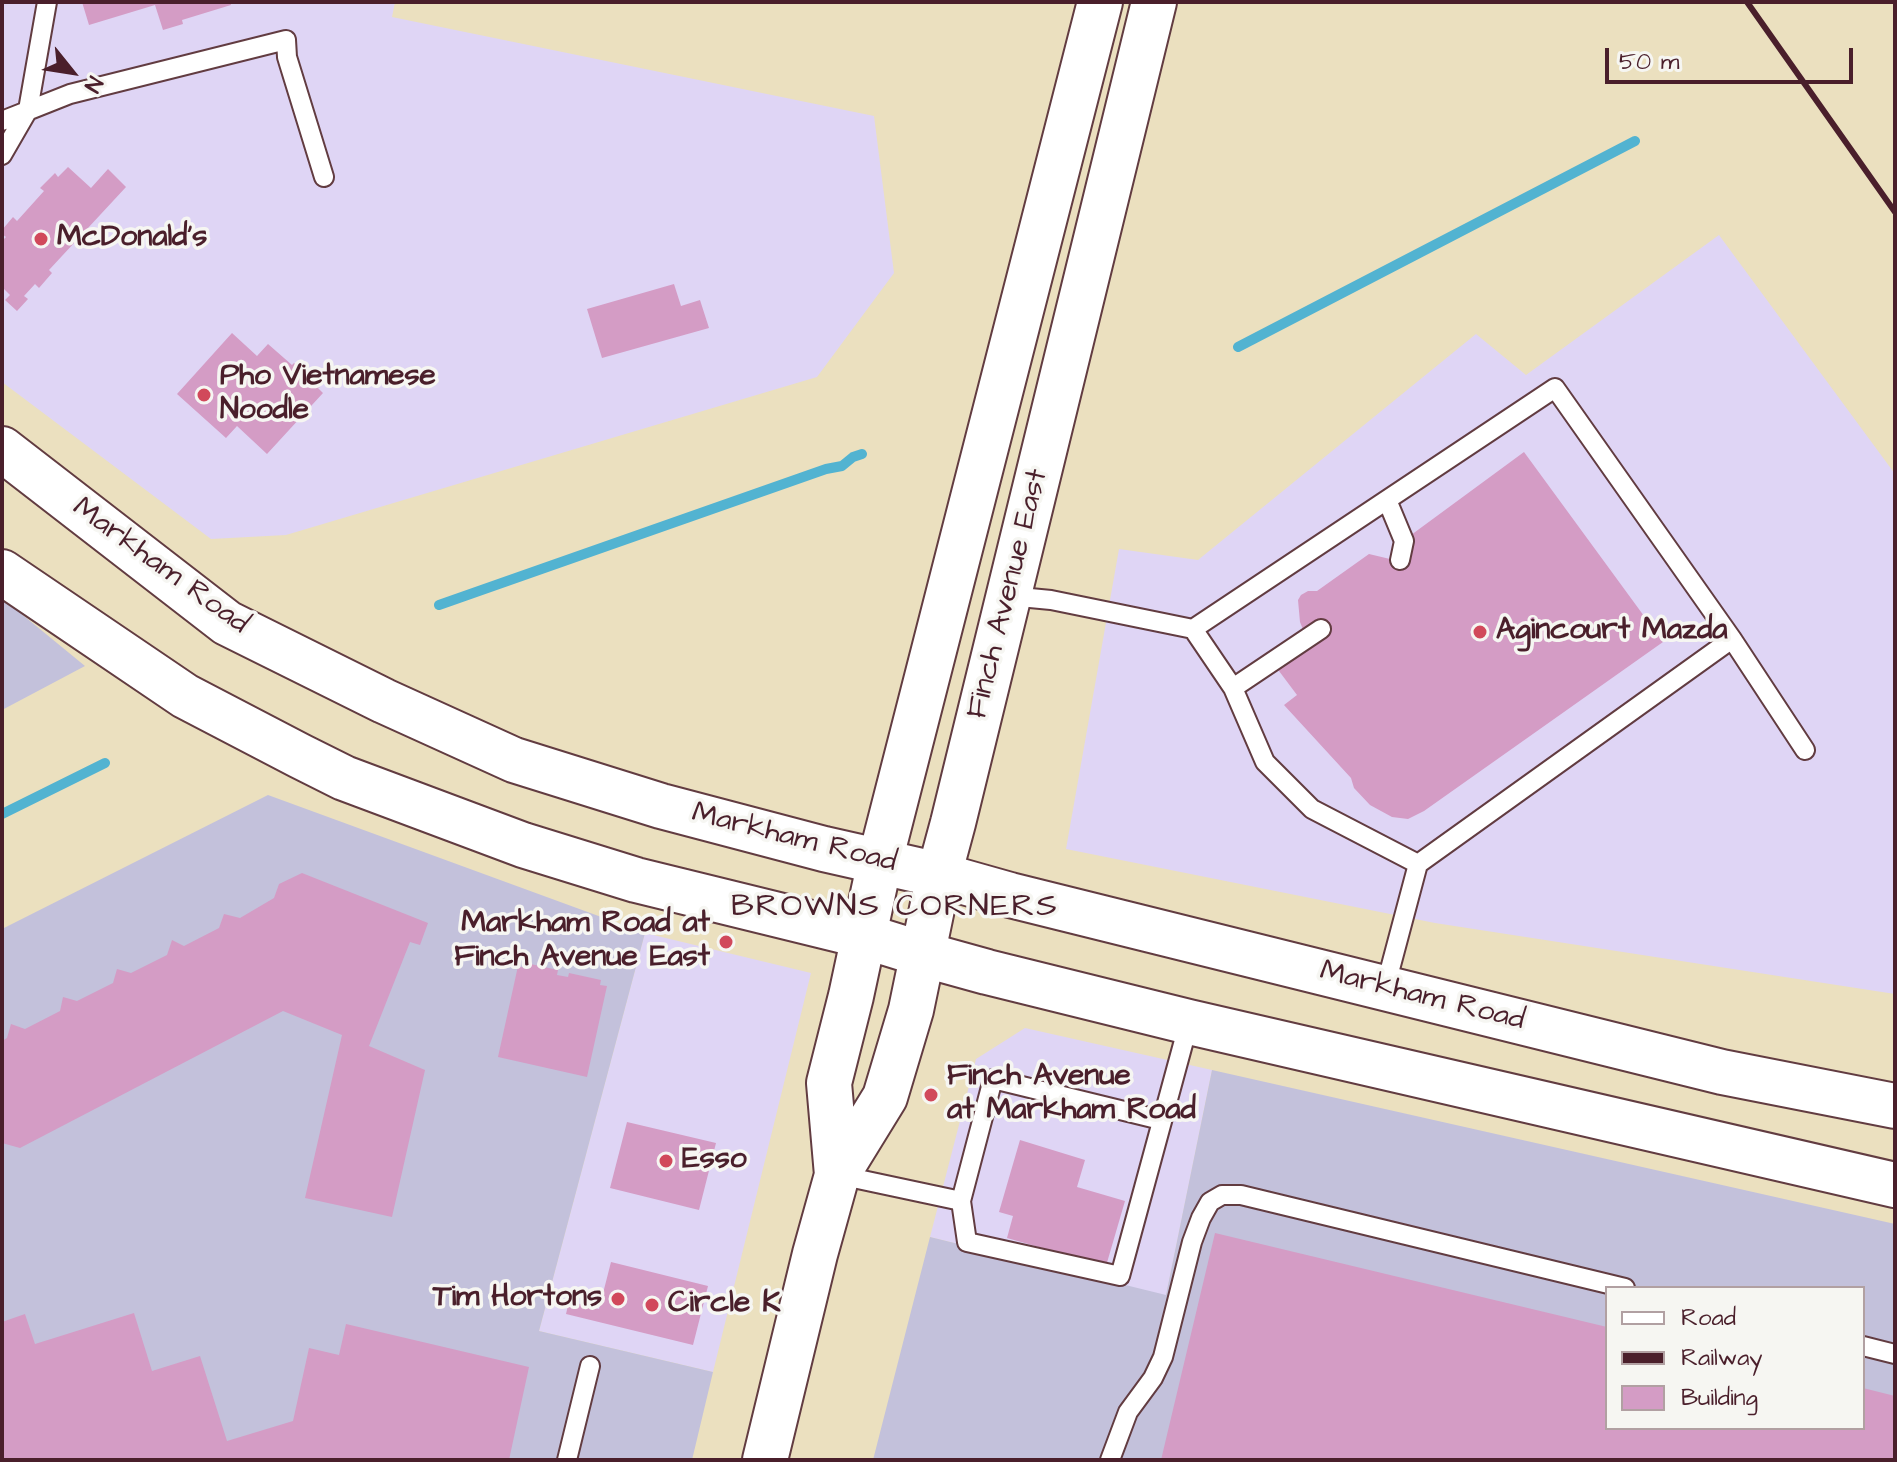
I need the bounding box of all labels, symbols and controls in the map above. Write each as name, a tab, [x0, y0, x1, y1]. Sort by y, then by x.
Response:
north arrow	[32, 32, 112, 112]
scale bar	[1609, 32, 1857, 82]
text: 50 m	[1619, 45, 1679, 79]
text: N	[76, 71, 110, 98]
place label: McDonald's	[57, 221, 207, 257]
marker: McDonald's	[32, 230, 50, 248]
place label: Pho Vietnamese Noodle	[220, 360, 436, 430]
marker: Pho Vietnamese Noodle	[195, 386, 213, 404]
street label: Finch Avenue East	[961, 466, 1057, 722]
street label: Markham Road	[65, 491, 255, 643]
place label: Agincourt Mazda	[1496, 614, 1728, 650]
marker: Agincourt Mazda	[1471, 623, 1489, 641]
street label: Markham Road	[688, 796, 900, 882]
district label: BROWNS CORNERS	[731, 889, 1059, 927]
place label: Markham Road at Finch Avenue East	[454, 907, 710, 978]
marker: Markham Road at Finch Avenue East	[717, 933, 735, 951]
street label: Markham Road	[1316, 954, 1528, 1040]
place label: Finch Avenue at Markham Road	[947, 1060, 1196, 1130]
marker: Finch Avenue at Markham Road	[922, 1086, 940, 1104]
place label: Esso	[682, 1143, 747, 1179]
marker: Esso	[657, 1152, 675, 1170]
place label: Tim Hortons	[433, 1281, 602, 1317]
legend	[1605, 1286, 1865, 1430]
place label: Circle K	[668, 1287, 780, 1323]
marker: Tim Hortons	[609, 1290, 627, 1308]
marker: Circle K	[643, 1296, 661, 1314]
text: Road	[1681, 1301, 1736, 1335]
text: Railway	[1681, 1341, 1763, 1375]
text: Building	[1681, 1381, 1758, 1415]

